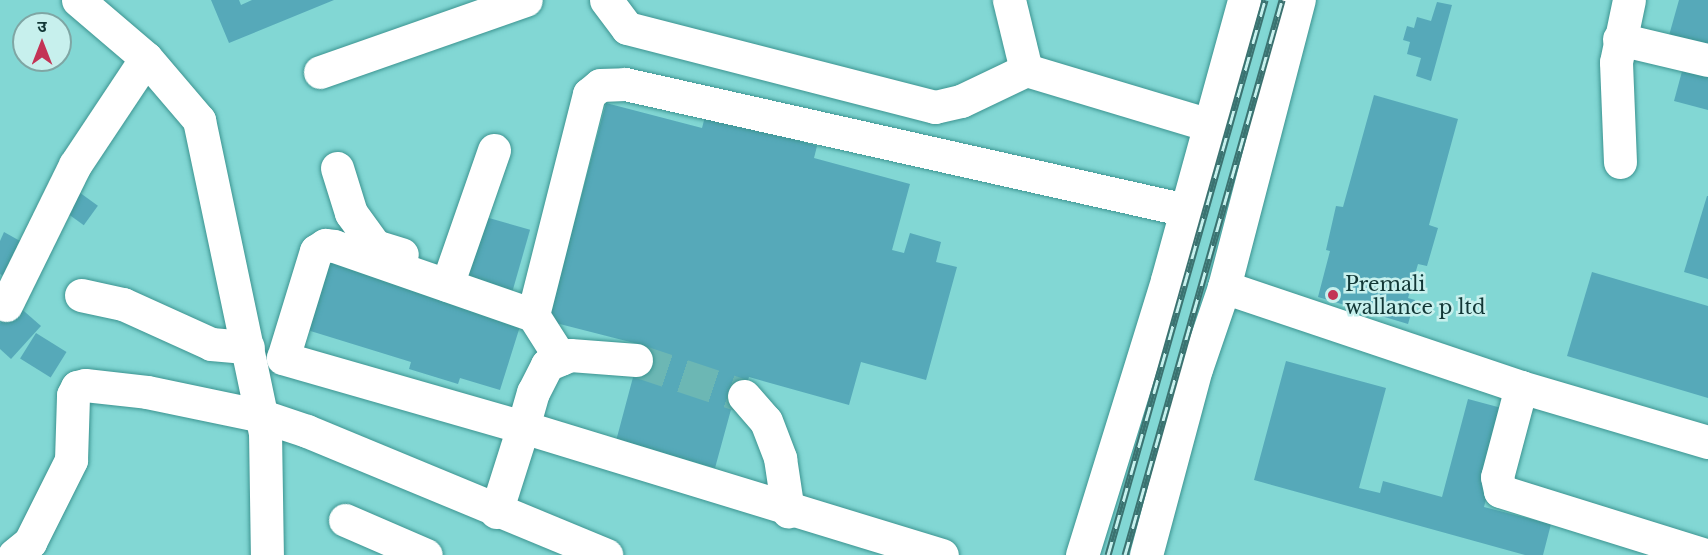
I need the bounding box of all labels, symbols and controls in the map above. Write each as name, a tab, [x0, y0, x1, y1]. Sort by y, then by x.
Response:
north arrow	[12, 12, 72, 72]
text: उ	[37, 16, 47, 36]
place label: Premali wallance p ltd	[1345, 272, 1486, 319]
marker: Premali wallance p ltd	[1326, 288, 1340, 302]

